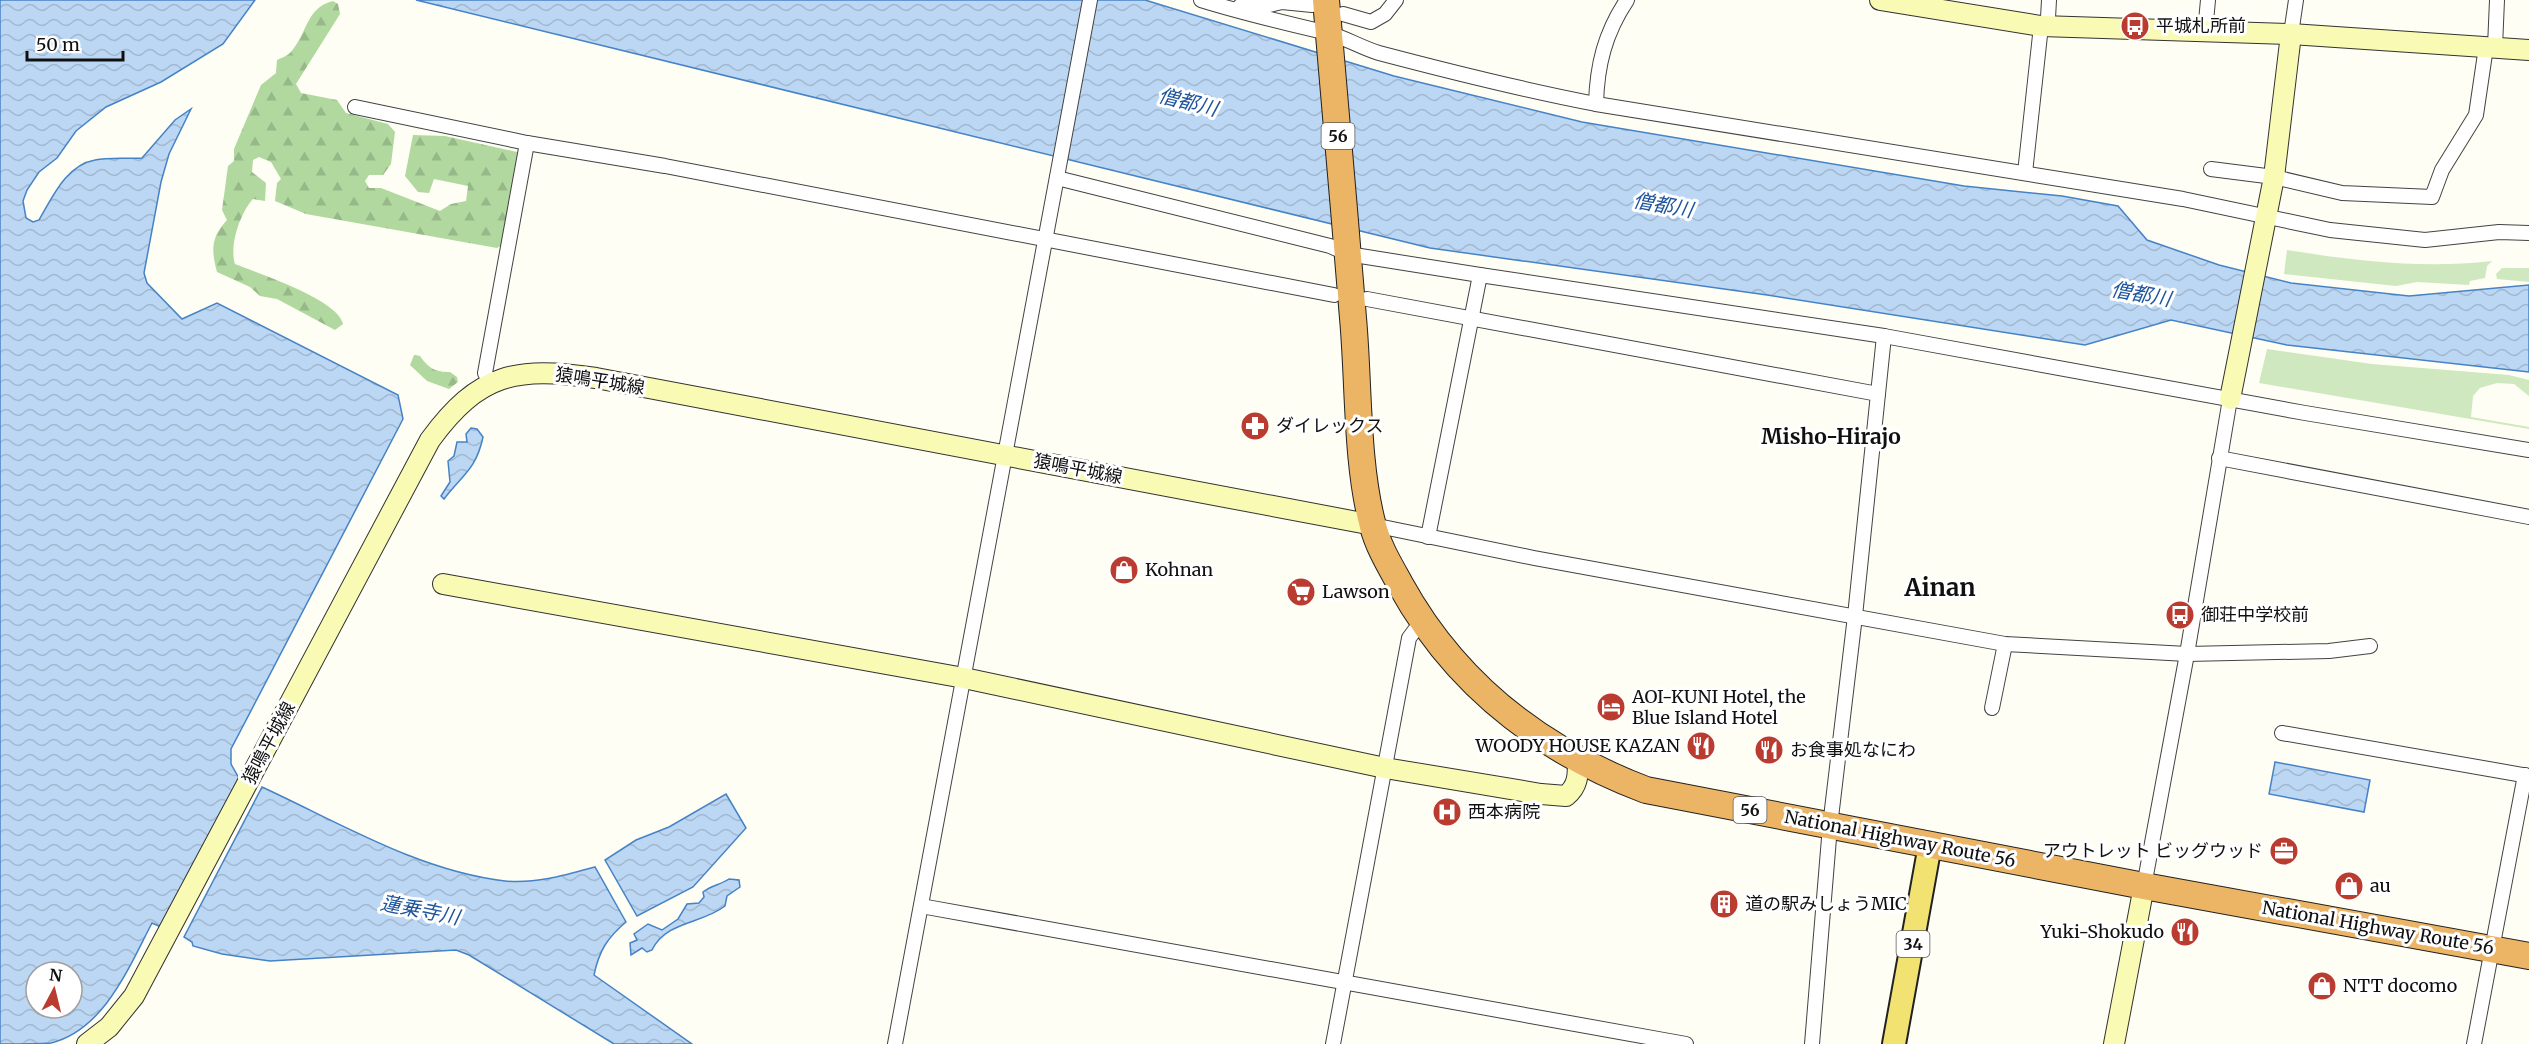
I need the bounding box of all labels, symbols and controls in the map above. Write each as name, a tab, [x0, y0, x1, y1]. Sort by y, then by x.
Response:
bus stop icon: 平城札所前	[2119, 10, 2151, 42]
place label: 平城札所前	[2156, 14, 2246, 37]
scale bar	[27, 24, 123, 62]
text: 50 m	[36, 33, 80, 56]
water label: 僧都川	[1156, 82, 1222, 121]
road number: 56	[1322, 123, 1354, 149]
water label: 僧都川	[1631, 187, 1697, 222]
water label: 僧都川	[2109, 276, 2175, 311]
street label: 猿鳴平城線	[554, 362, 646, 399]
pharmacy icon: ダイレックス	[1239, 410, 1271, 442]
place label: ダイレックス	[1276, 414, 1383, 437]
district label: Misho-Hirajo	[1761, 423, 1901, 450]
street label: 猿鳴平城線	[1032, 449, 1124, 488]
shop icon: Kohnan	[1108, 554, 1140, 586]
place label: Kohnan	[1145, 558, 1213, 581]
district label: Ainan	[1903, 572, 1976, 603]
supermarket icon: Lawson	[1285, 576, 1317, 608]
place label: Lawson	[1322, 580, 1390, 603]
bus stop icon: 御荘中学校前	[2164, 599, 2196, 631]
place label: 御荘中学校前	[2201, 603, 2309, 626]
place label: AOI-KUNI Hotel, the Blue Island Hotel	[1631, 685, 1806, 729]
hotel icon: AOI-KUNI Hotel, the Blue Island Hotel	[1595, 691, 1627, 723]
street label: 猿鳴平城線	[237, 698, 300, 788]
restaurant icon: WOODY HOUSE KAZAN	[1685, 730, 1717, 762]
place label: WOODY HOUSE KAZAN	[1475, 734, 1680, 757]
restaurant icon: お食事処なにわ	[1753, 734, 1785, 766]
place label: お食事処なにわ	[1790, 738, 1916, 761]
hospital icon: 西本病院	[1431, 796, 1463, 828]
road number: 56	[1734, 797, 1766, 823]
place label: 西本病院	[1468, 800, 1540, 823]
street label: National Highway Route 56	[1783, 805, 2018, 872]
office icon: アウトレット ビッグウッド	[2268, 835, 2300, 867]
place label: アウトレット ビッグウッド	[2043, 839, 2263, 862]
shop icon: au	[2333, 870, 2365, 902]
place label: au	[2370, 874, 2391, 897]
building icon: 道の駅みしょうMIC	[1708, 888, 1740, 920]
water label: 蓮乗寺川	[378, 890, 464, 930]
place label: 道の駅みしょうMIC	[1745, 892, 1907, 915]
street label: National Highway Route 56	[2260, 896, 2496, 959]
restaurant icon: Yuki-Shokudo	[2169, 916, 2201, 948]
place label: Yuki-Shokudo	[2040, 920, 2164, 943]
road number: 34	[1896, 931, 1930, 957]
north arrow	[24, 960, 84, 1020]
text: N	[48, 964, 64, 986]
shop icon: NTT docomo	[2306, 970, 2338, 1002]
place label: NTT docomo	[2343, 974, 2457, 997]

